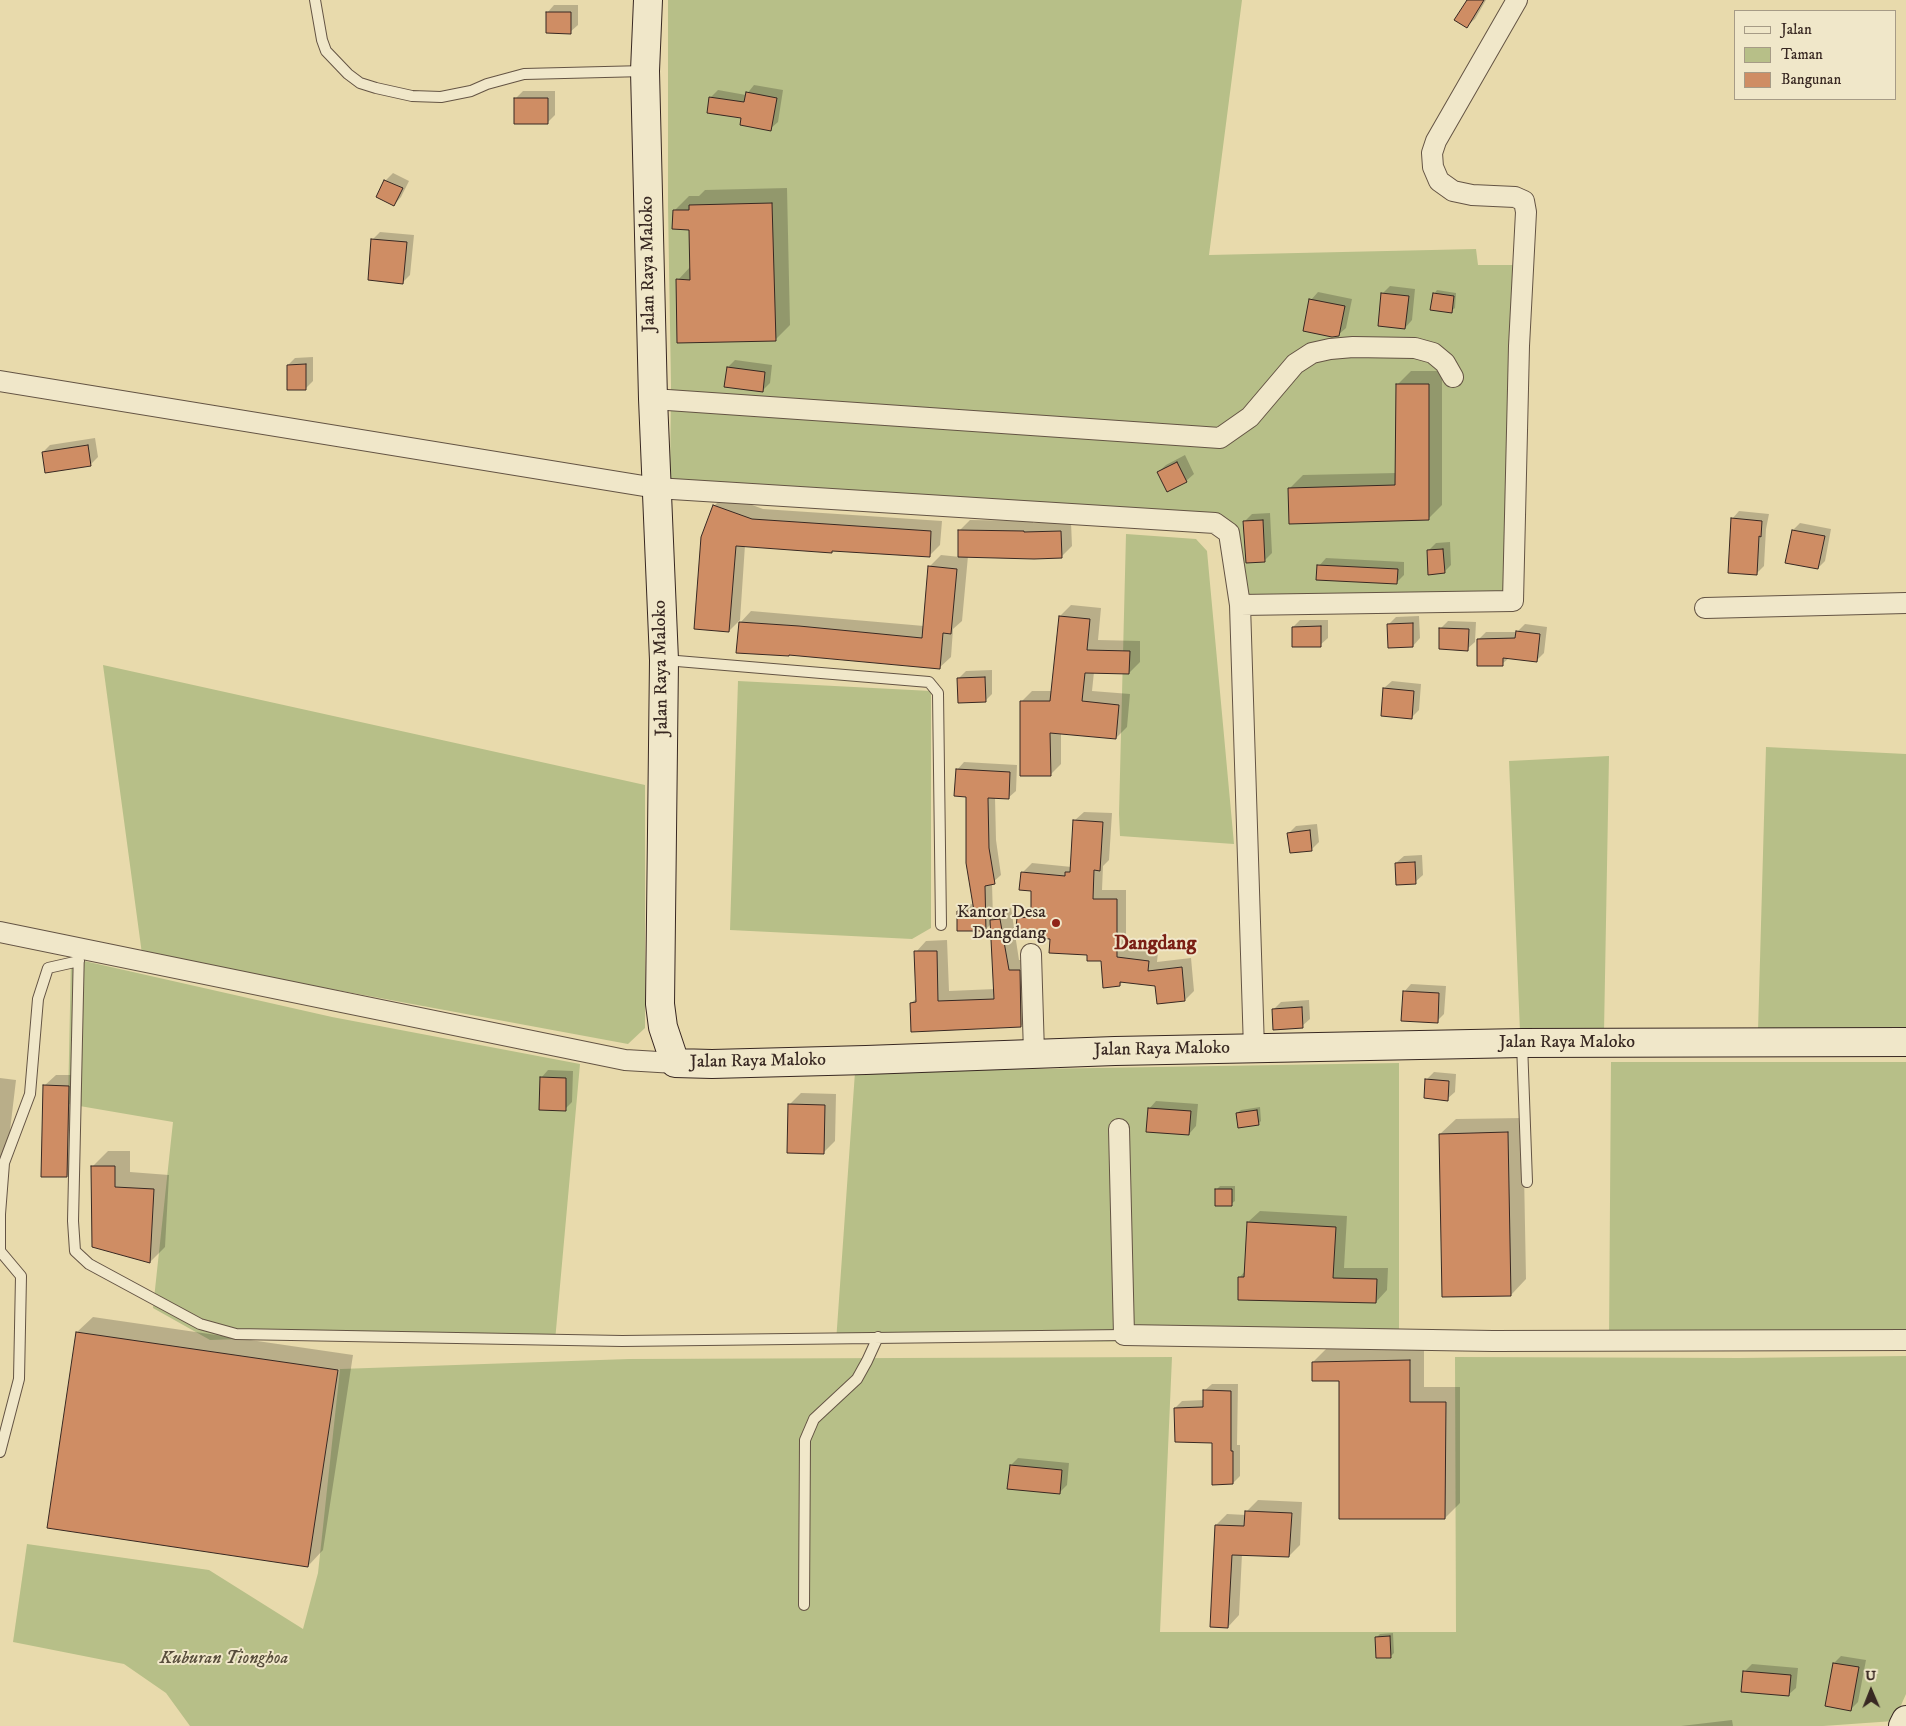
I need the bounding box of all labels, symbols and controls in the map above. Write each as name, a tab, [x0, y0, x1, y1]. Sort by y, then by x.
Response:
legend	[1734, 10, 1896, 100]
text: Jalan	[1781, 20, 1812, 39]
text: Taman	[1781, 45, 1823, 64]
text: Bangunan	[1781, 70, 1841, 89]
street label: Jalan Raya Maloko	[637, 196, 661, 332]
street label: Jalan Raya Maloko	[650, 600, 674, 736]
place label: Kantor Desa Dangdang	[957, 902, 1046, 944]
marker: Kantor Desa Dangdang	[1050, 917, 1062, 929]
district label: Dangdang	[1114, 933, 1196, 957]
street label: Jalan Raya Maloko	[1499, 1032, 1635, 1054]
street label: Jalan Raya Maloko	[1094, 1038, 1230, 1062]
street label: Jalan Raya Maloko	[690, 1050, 826, 1074]
park label: Kuburan Tionghoa	[160, 1648, 288, 1670]
north arrow	[1846, 1666, 1896, 1716]
text: U	[1865, 1667, 1876, 1685]

